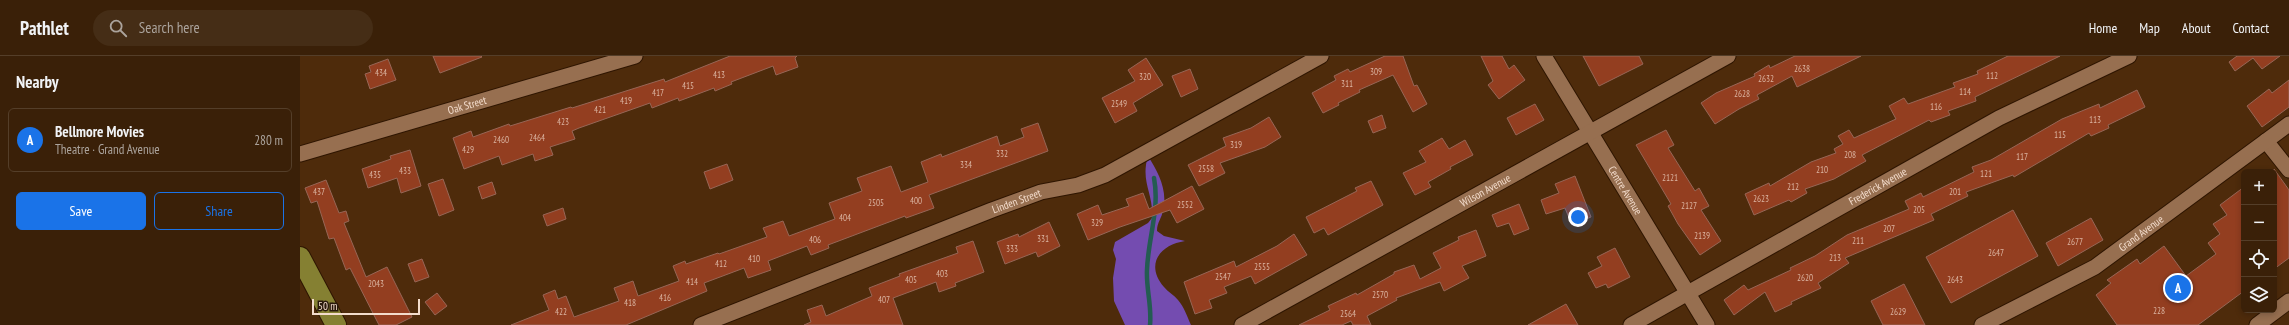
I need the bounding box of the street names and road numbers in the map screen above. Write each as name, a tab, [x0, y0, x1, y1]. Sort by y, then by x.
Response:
street label: Oak Street	[446, 93, 488, 117]
street label: Centre Avenue	[1605, 163, 1646, 218]
street label: Frederick Avenue	[1846, 164, 1910, 208]
street label: Wilson Avenue	[1458, 171, 1513, 210]
street label: Linden Street	[990, 186, 1043, 216]
street label: Grand Avenue	[2116, 212, 2166, 254]

